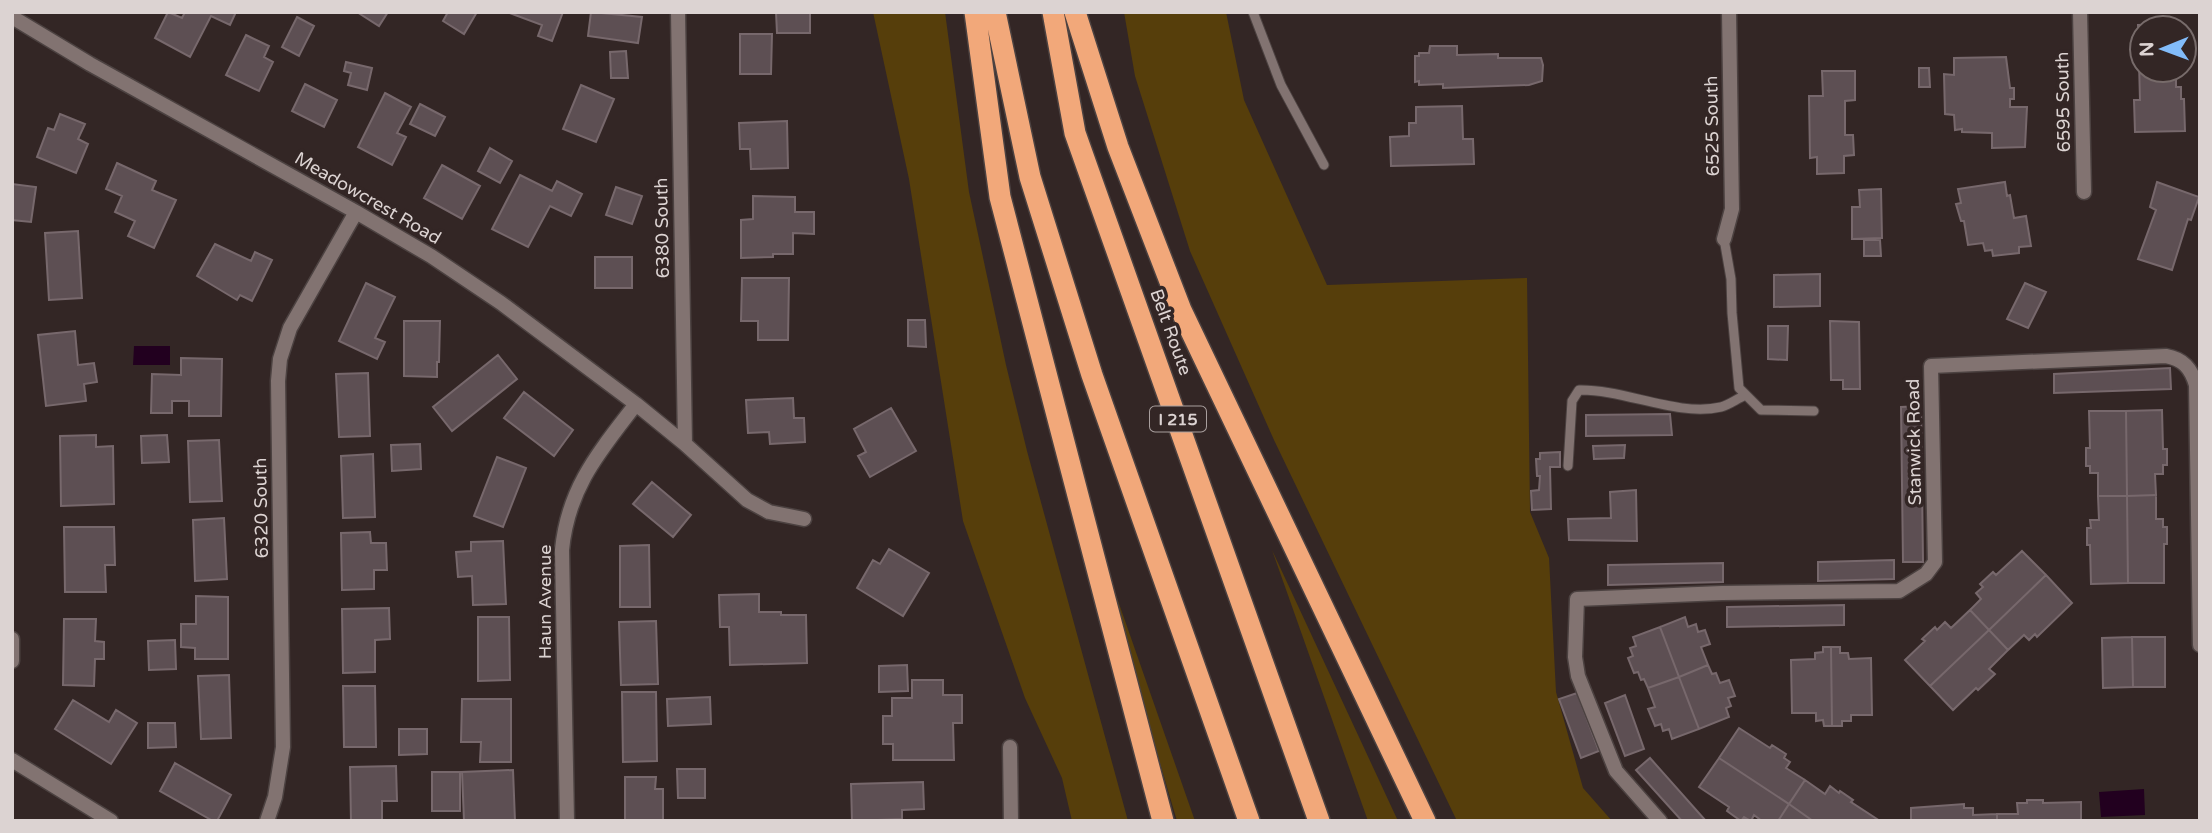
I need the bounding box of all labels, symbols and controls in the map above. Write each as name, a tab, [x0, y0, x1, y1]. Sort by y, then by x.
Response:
north arrow	[2128, 14, 2198, 84]
text: N	[2136, 41, 2158, 57]
street label: 6595 South	[2051, 51, 2075, 153]
street label: 6525 South	[1700, 75, 1724, 177]
street label: Meadowcrest Road	[291, 147, 445, 249]
street label: 6380 South	[650, 177, 674, 279]
street label: Belt Route	[1145, 286, 1197, 378]
street label: Stanwick Road	[1902, 379, 1926, 505]
road number: I 215	[1150, 406, 1206, 432]
street label: 6320 South	[249, 457, 273, 559]
street label: Haun Avenue	[534, 545, 556, 659]

